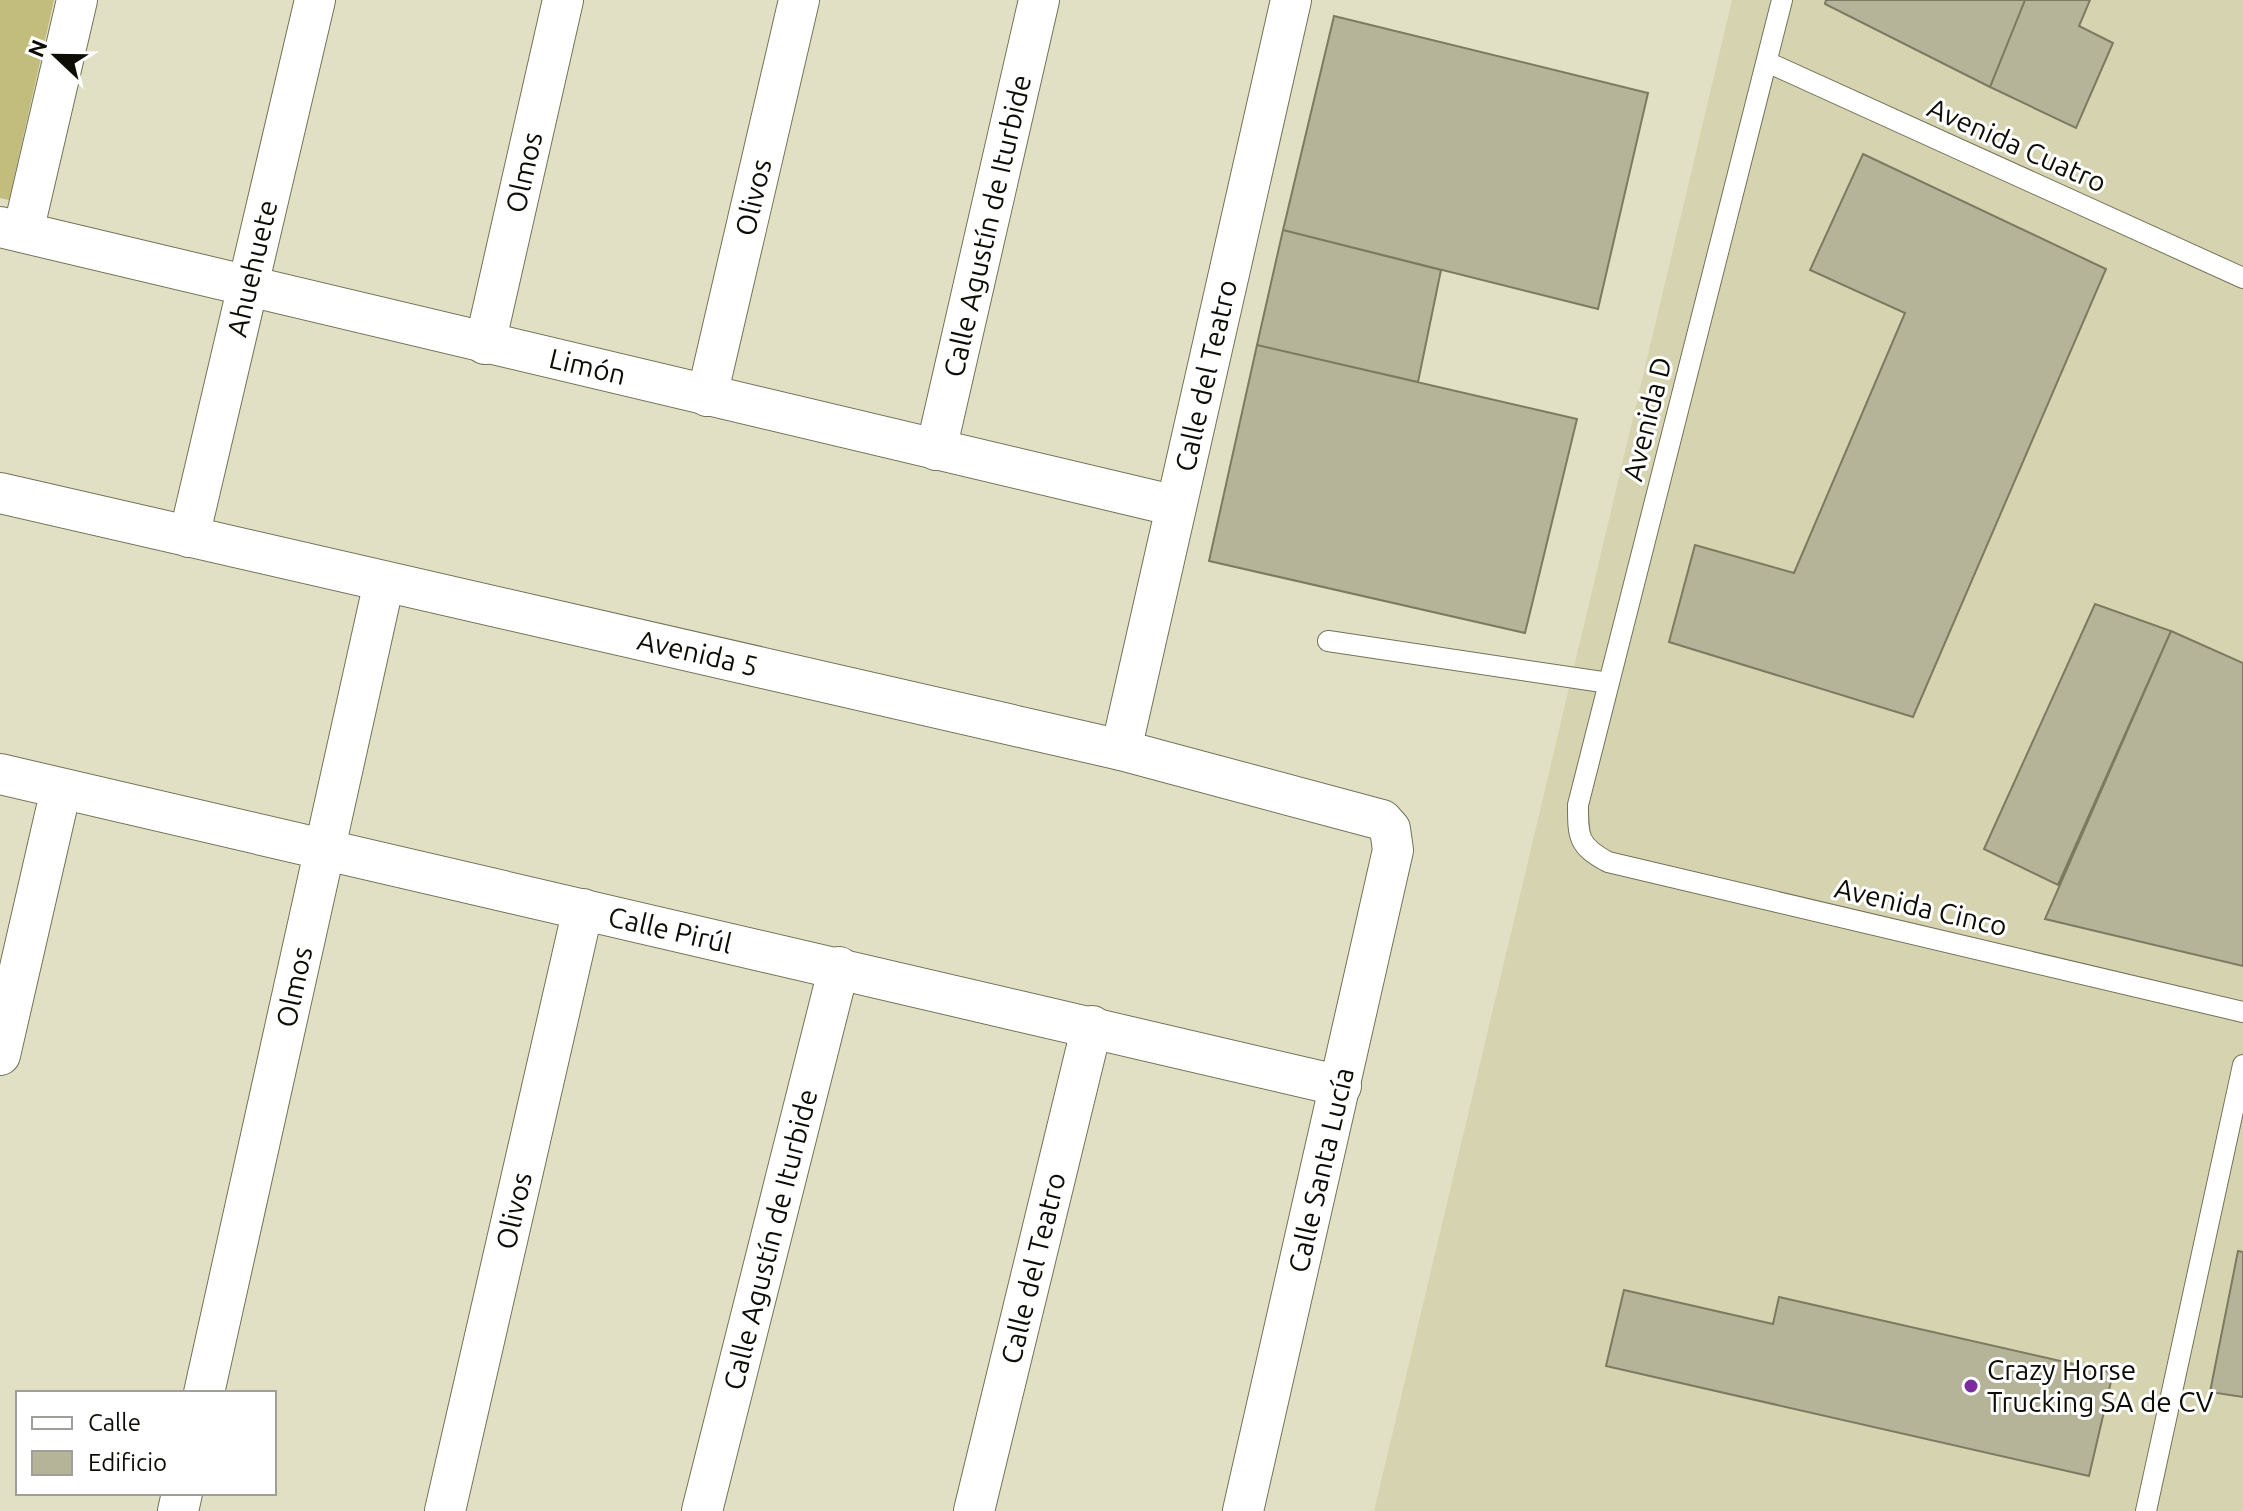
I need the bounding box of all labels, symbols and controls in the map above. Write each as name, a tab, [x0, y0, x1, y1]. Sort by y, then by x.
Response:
north arrow	[16, 16, 96, 96]
text: N	[22, 36, 52, 61]
street label: Calle Agustín de Iturbide	[937, 72, 1036, 380]
street label: Avenida Cuatro	[1923, 91, 2111, 198]
street label: Olmos	[499, 129, 548, 216]
street label: Olivos	[729, 156, 777, 239]
street label: Ahuehuete	[221, 197, 283, 340]
street label: Calle del Teatro	[1169, 276, 1242, 474]
street label: Limón	[546, 342, 629, 390]
street label: Avenida D	[1616, 354, 1677, 484]
street label: Avenida 5	[635, 624, 761, 681]
street label: Avenida Cinco	[1832, 872, 2010, 941]
street label: Calle Pirúl	[605, 900, 735, 959]
street label: Olmos	[270, 943, 318, 1030]
street label: Calle Santa Lucía	[1282, 1064, 1359, 1275]
street label: Calle Agustín de Iturbide	[717, 1086, 823, 1393]
street label: Olivos	[490, 1169, 537, 1252]
street label: Calle del Teatro	[994, 1169, 1071, 1367]
place label: Crazy Horse Trucking SA de CV	[1987, 1354, 2214, 1417]
marker: Crazy Horse Trucking SA de CV	[1962, 1377, 1980, 1395]
legend	[16, 1391, 276, 1495]
text: Calle	[88, 1409, 141, 1436]
text: Edificio	[88, 1449, 167, 1476]

